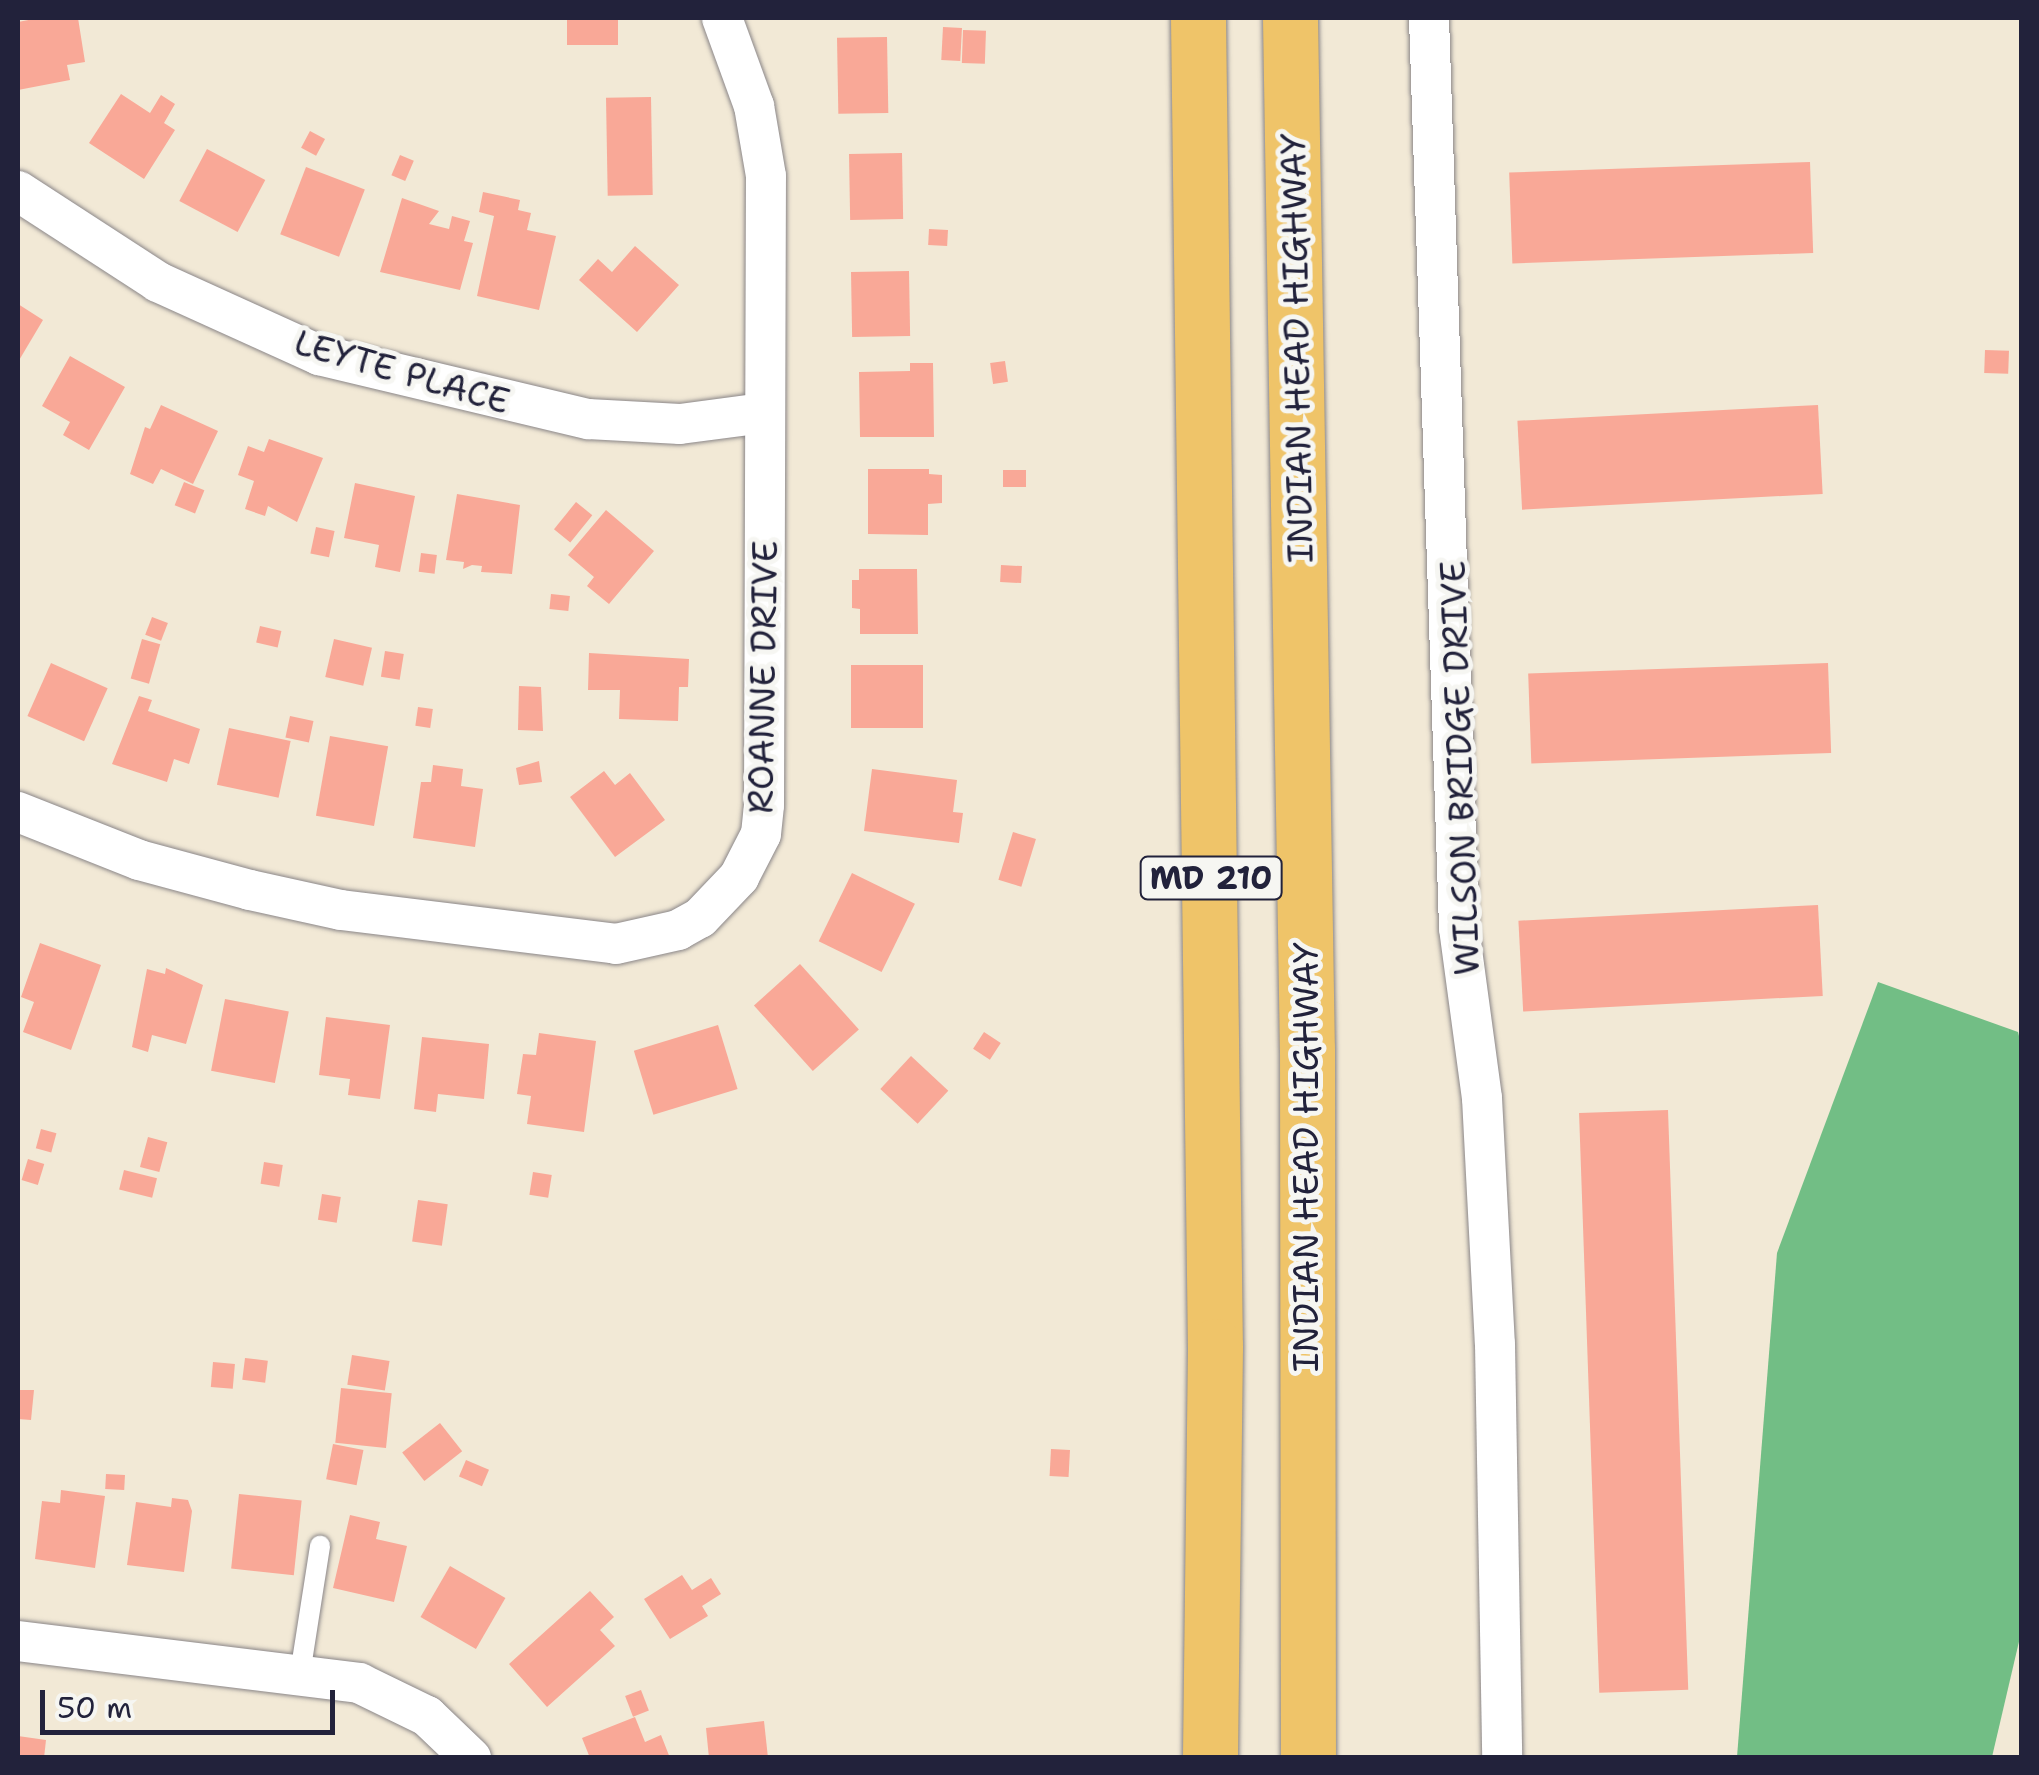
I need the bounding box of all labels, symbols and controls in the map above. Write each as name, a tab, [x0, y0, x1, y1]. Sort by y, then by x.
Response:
street label: INDIAN HEAD HIGHWAY	[1272, 133, 1322, 563]
street label: LEYTE PLACE	[290, 321, 514, 423]
street label: ROANNE DRIVE	[740, 540, 786, 814]
street label: WILSON BRIDGE DRIVE	[1432, 560, 1488, 976]
road number: MD 210	[1138, 851, 1284, 905]
street label: INDIAN HEAD HIGHWAY	[1285, 942, 1327, 1372]
scale bar	[45, 1670, 340, 1732]
text: 50 m	[57, 1687, 132, 1728]

